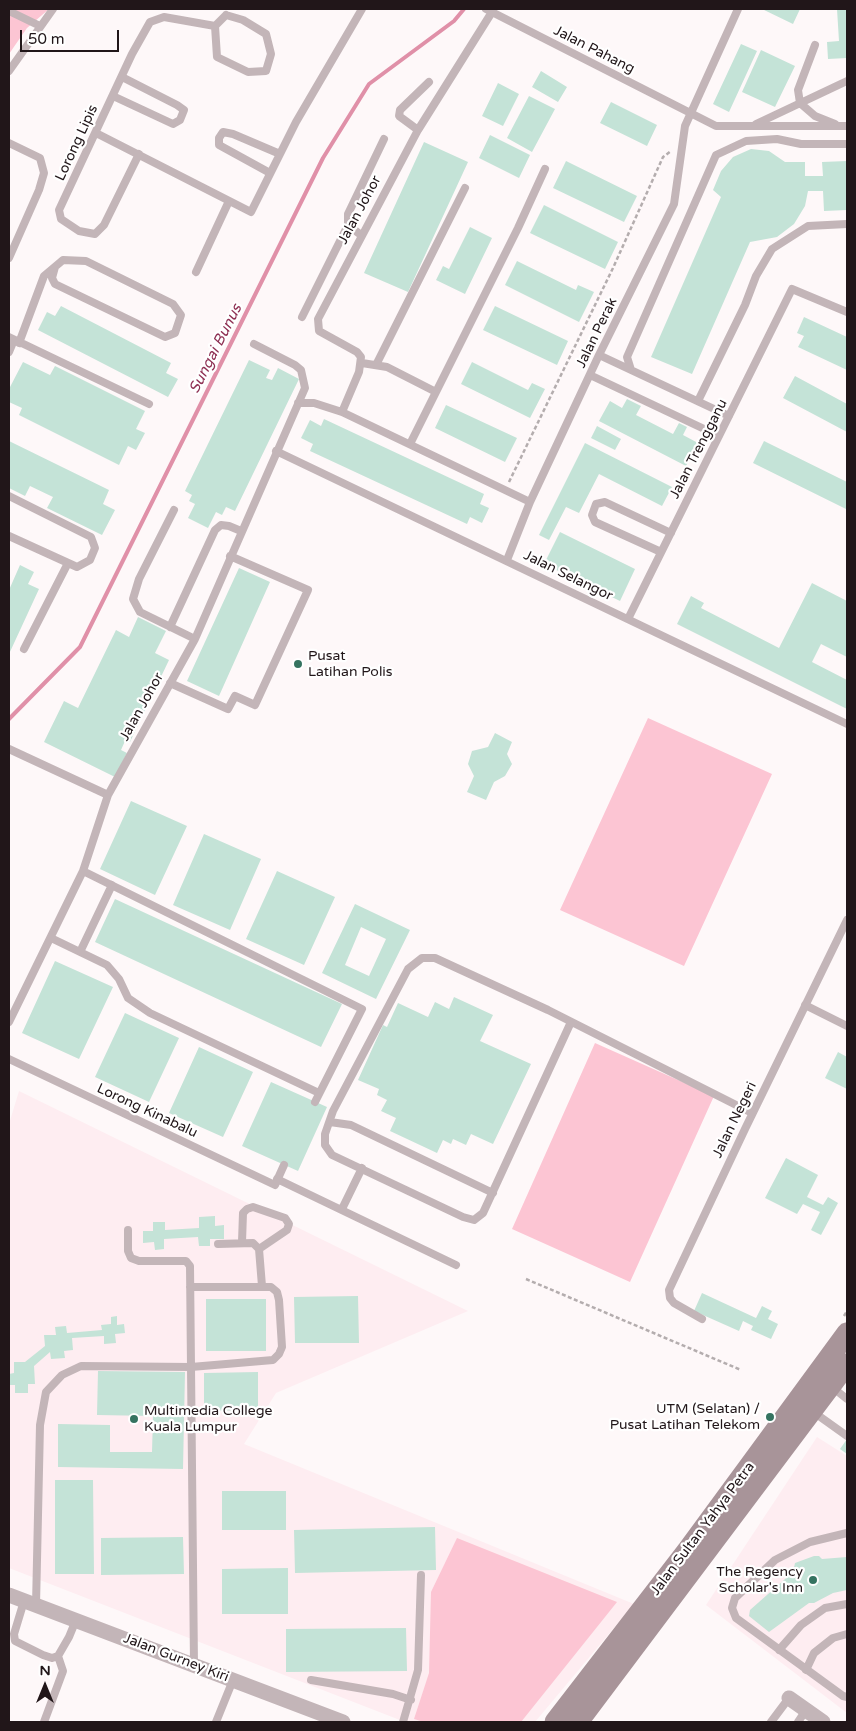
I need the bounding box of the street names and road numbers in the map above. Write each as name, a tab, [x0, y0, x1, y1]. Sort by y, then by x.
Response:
street label: Jalan Pahang	[551, 22, 637, 78]
street label: Lorong Lipis	[52, 102, 102, 184]
street label: Jalan Johor	[335, 173, 385, 247]
street label: Jalan Perak	[573, 295, 621, 371]
street label: Jalan Trengganu	[667, 396, 731, 502]
street label: Jalan Selangor	[521, 547, 615, 605]
street label: Jalan Johor	[116, 670, 168, 744]
street label: Jalan Negeri	[709, 1079, 761, 1161]
street label: Lorong Kinabalu	[94, 1080, 200, 1142]
street label: Jalan Sultan Yahya Petra	[647, 1459, 759, 1599]
street label: Jalan Gurney Kiri	[121, 1630, 231, 1686]

